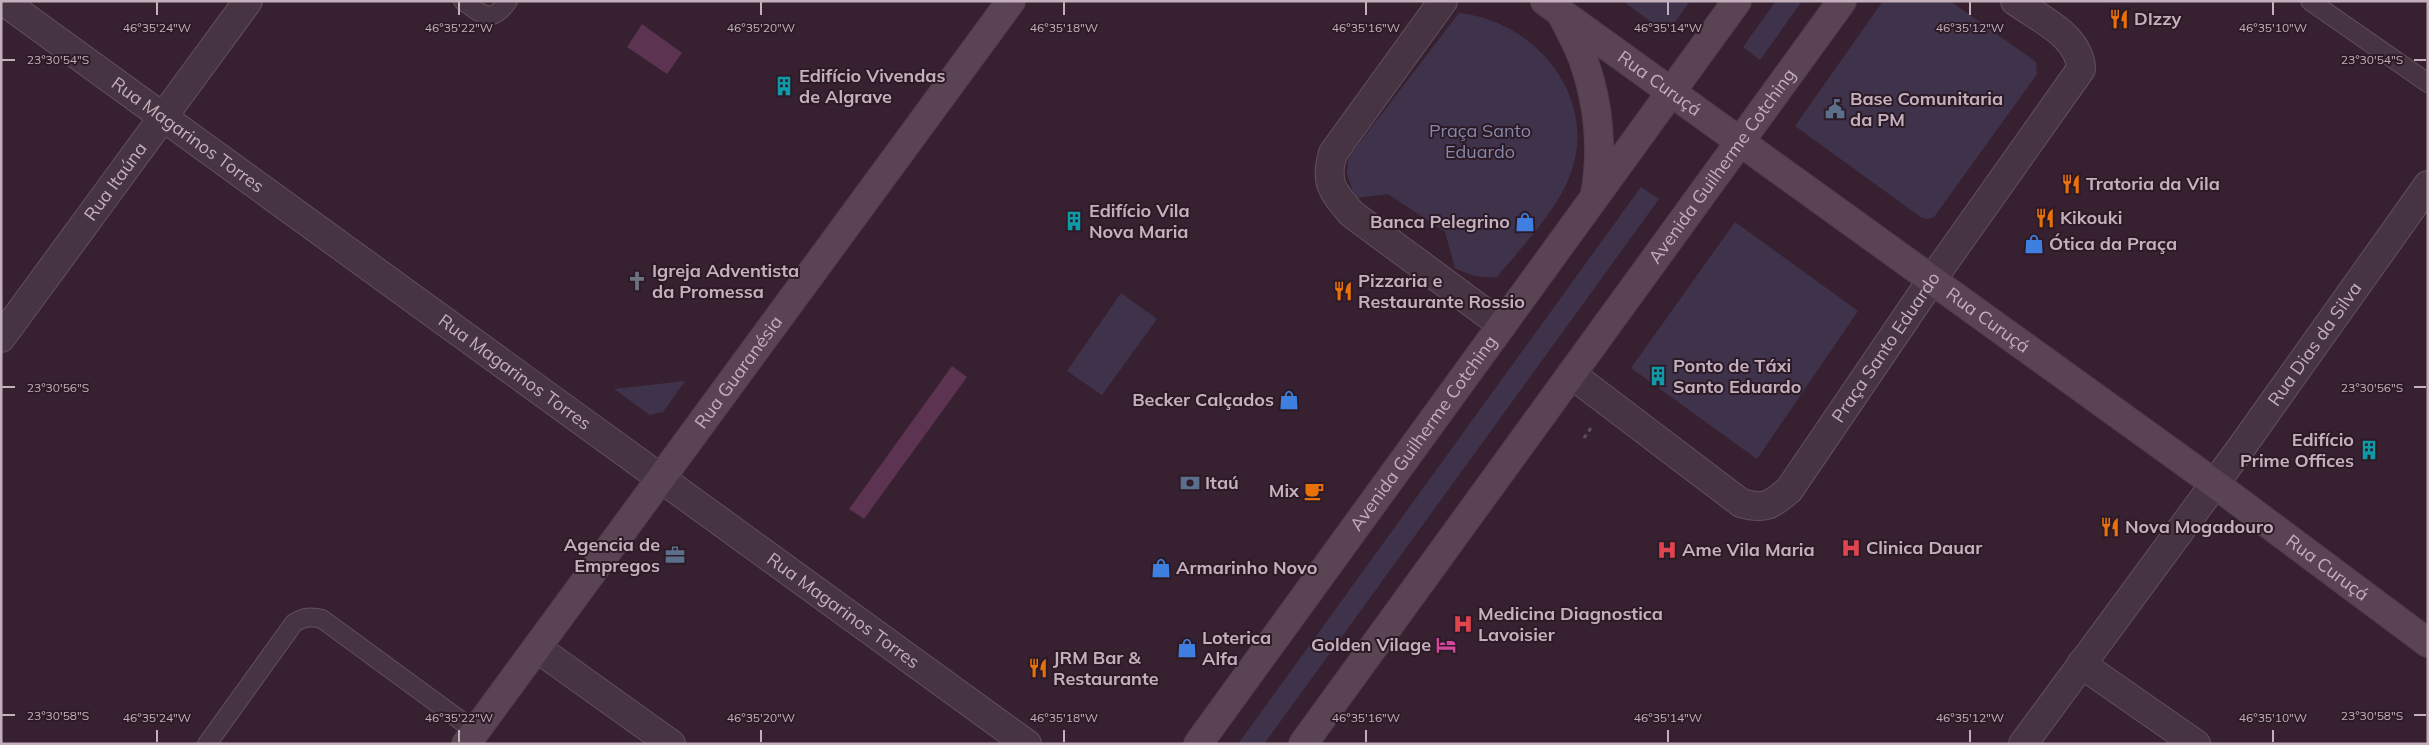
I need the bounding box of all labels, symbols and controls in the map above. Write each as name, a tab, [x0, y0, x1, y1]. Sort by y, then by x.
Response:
place label: DIzzy	[2134, 7, 2182, 30]
restaurant icon: DIzzy	[2108, 8, 2130, 30]
text: 46°35'24"W	[123, 20, 191, 35]
text: 46°35'22"W	[425, 20, 493, 35]
text: 46°35'20"W	[727, 20, 795, 35]
text: 46°35'18"W	[1030, 20, 1098, 35]
text: 46°35'16"W	[1332, 20, 1400, 35]
text: 46°35'14"W	[1634, 20, 1702, 35]
text: 46°35'12"W	[1936, 20, 2004, 35]
text: 46°35'10"W	[2239, 20, 2307, 35]
street label: Rua Curuçá	[1613, 45, 1706, 121]
text: 23°30'54"S	[27, 52, 89, 67]
text: 23°30'54"S	[2341, 52, 2403, 67]
place label: Edifício Vivendas de Algrave	[799, 64, 946, 108]
street label: Avenida Guilherme Cotching	[1643, 64, 1800, 268]
street label: Rua Magarinos Torres	[107, 71, 269, 198]
building icon: Edifício Vivendas de Algrave	[773, 75, 795, 97]
place label: Base Comunitaria da PM	[1850, 87, 2003, 131]
public building icon: Base Comunitaria da PM	[1824, 98, 1846, 120]
park label: Praça Santo Eduardo	[1429, 119, 1531, 163]
street label: Rua Itaúna	[79, 137, 152, 225]
place label: Tratoria da Vila	[2086, 172, 2220, 195]
restaurant icon: Tratoria da Vila	[2060, 173, 2082, 195]
place label: Edifício Vila Nova Maria	[1089, 199, 1190, 243]
place label: Kikouki	[2060, 206, 2122, 229]
restaurant icon: Kikouki	[2034, 207, 2056, 229]
building icon: Edifício Vila Nova Maria	[1063, 210, 1085, 232]
place label: Banca Pelegrino	[1370, 210, 1510, 233]
shop icon: Banca Pelegrino	[1514, 211, 1536, 233]
place label: Ótica da Praça	[2049, 232, 2177, 255]
shop icon: Ótica da Praça	[2023, 233, 2045, 255]
place label: Igreja Adventista da Promessa	[652, 259, 799, 303]
street label: Praça Santo Eduardo	[1826, 267, 1945, 427]
place label: Pizzaria e Restaurante Rossio	[1358, 269, 1525, 313]
church icon: Igreja Adventista da Promessa	[626, 270, 648, 292]
street label: Rua Dias da Silva	[2262, 277, 2366, 410]
restaurant icon: Pizzaria e Restaurante Rossio	[1332, 280, 1354, 302]
street label: Rua Curuçá	[1942, 282, 2034, 358]
street label: Rua Magarinos Torres	[434, 309, 596, 435]
street label: Rua Guaranésia	[689, 311, 787, 433]
street label: Avenida Guilherme Cotching	[1345, 331, 1502, 535]
place label: Ponto de Táxi Santo Eduardo	[1673, 354, 1801, 398]
building icon: Ponto de Táxi Santo Eduardo	[1647, 365, 1669, 387]
text: 23°30'56"S	[27, 380, 89, 395]
text: 23°30'56"S	[2341, 380, 2403, 395]
place label: Becker Calçados	[1132, 388, 1274, 411]
shop icon: Becker Calçados	[1278, 389, 1300, 411]
place label: Edifício Prime Offices	[2240, 428, 2354, 472]
building icon: Edifício Prime Offices	[2358, 439, 2380, 461]
place label: Itaú	[1205, 471, 1239, 494]
bank icon: Itaú	[1179, 472, 1201, 494]
place label: Mix	[1269, 479, 1300, 502]
cafe icon: Mix	[1303, 480, 1325, 502]
place label: Nova Mogadouro	[2125, 515, 2274, 538]
restaurant icon: Nova Mogadouro	[2099, 516, 2121, 538]
street label: Rua Curuçá	[2282, 529, 2373, 606]
place label: Agencia de Empregos	[564, 533, 660, 577]
place label: Clinica Dauar	[1866, 536, 1983, 559]
hospital icon: Clinica Dauar	[1840, 537, 1862, 559]
place label: Ame Vila Maria	[1682, 538, 1815, 561]
hospital icon: Ame Vila Maria	[1656, 539, 1678, 561]
office icon: Agencia de Empregos	[664, 544, 686, 566]
street label: Rua Magarinos Torres	[763, 547, 924, 673]
place label: Armarinho Novo	[1176, 556, 1317, 579]
shop icon: Armarinho Novo	[1150, 557, 1172, 579]
place label: Medicina Diagnostica Lavoisier	[1478, 602, 1663, 646]
hospital icon: Medicina Diagnostica Lavoisier	[1452, 613, 1474, 635]
place label: Loterica Alfa	[1202, 626, 1271, 670]
place label: Golden Vilage	[1311, 633, 1431, 656]
hotel icon: Golden Vilage	[1435, 634, 1457, 656]
shop icon: Loterica Alfa	[1176, 637, 1198, 659]
place label: JRM Bar & Restaurante	[1053, 646, 1159, 690]
restaurant icon: JRM Bar & Restaurante	[1027, 657, 1049, 679]
text: 23°30'58"S	[27, 708, 89, 723]
text: 23°30'58"S	[2341, 708, 2403, 723]
text: 46°35'24"W	[123, 710, 191, 725]
text: 46°35'22"W	[425, 710, 493, 725]
text: 46°35'20"W	[727, 710, 795, 725]
text: 46°35'18"W	[1030, 710, 1098, 725]
text: 46°35'16"W	[1332, 710, 1400, 725]
text: 46°35'14"W	[1634, 710, 1702, 725]
text: 46°35'12"W	[1936, 710, 2004, 725]
text: 46°35'10"W	[2239, 710, 2307, 725]

